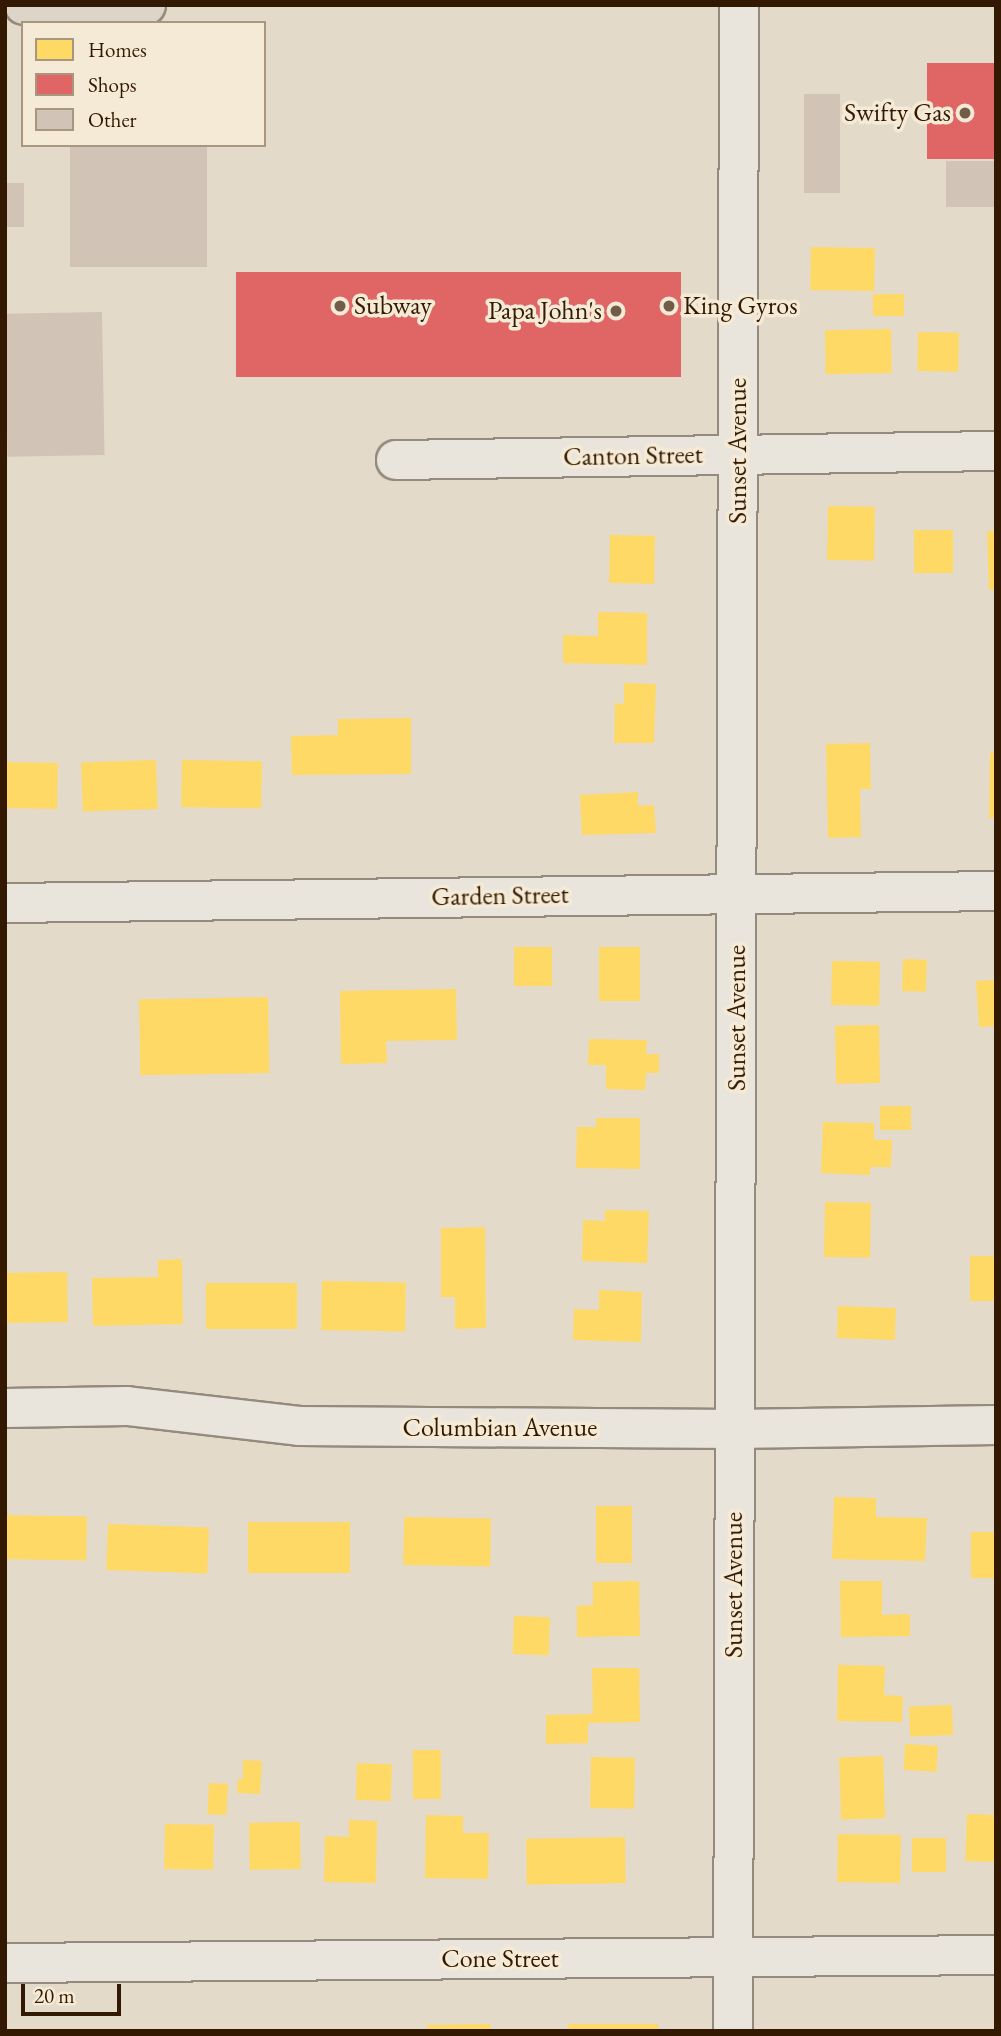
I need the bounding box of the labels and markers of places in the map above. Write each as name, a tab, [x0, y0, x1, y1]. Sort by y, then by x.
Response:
place label: Swifty Gas	[844, 97, 951, 129]
marker: Swifty Gas	[957, 105, 973, 121]
place label: Subway	[354, 290, 432, 322]
place label: King Gyros	[683, 290, 798, 322]
place label: Papa John's	[488, 295, 602, 327]
marker: Subway	[332, 298, 348, 314]
marker: King Gyros	[661, 298, 677, 314]
marker: Papa John's	[608, 303, 624, 319]

